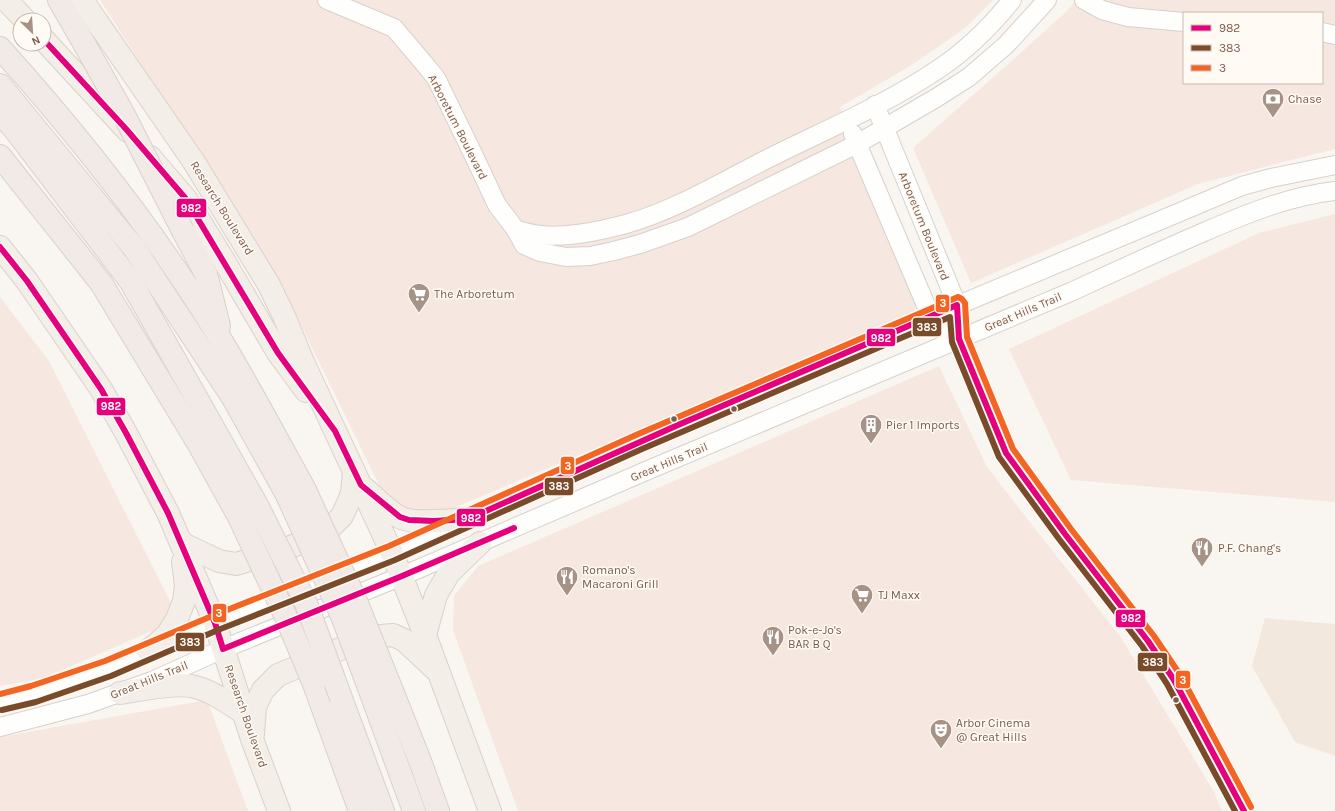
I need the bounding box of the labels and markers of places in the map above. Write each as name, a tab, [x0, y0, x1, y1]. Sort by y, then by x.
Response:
bank icon: Chase	[1260, 86, 1286, 119]
place label: Chase	[1288, 92, 1322, 106]
supermarket icon: The Arboretum	[406, 281, 432, 314]
place label: The Arboretum	[434, 287, 515, 301]
unlabelled marker	[729, 404, 739, 414]
building icon: Pier 1 Imports	[858, 412, 884, 445]
unlabelled marker	[669, 414, 679, 424]
place label: Pier 1 Imports	[886, 418, 960, 432]
restaurant icon: P.F. Chang's	[1189, 535, 1215, 568]
place label: P.F. Chang's	[1218, 541, 1281, 555]
place label: Romano's Macaroni Grill	[582, 563, 659, 591]
restaurant icon: Romano's Macaroni Grill	[554, 564, 580, 597]
supermarket icon: TJ Maxx	[849, 582, 875, 615]
place label: TJ Maxx	[878, 588, 920, 602]
place label: Pok-e-Jo's BAR B Q	[788, 623, 842, 651]
restaurant icon: Pok-e-Jo's BAR B Q	[760, 624, 786, 657]
unlabelled marker	[1171, 695, 1181, 705]
place label: Arbor Cinema @ Great Hills	[956, 716, 1030, 744]
theatre icon: Arbor Cinema @ Great Hills	[928, 717, 954, 750]

